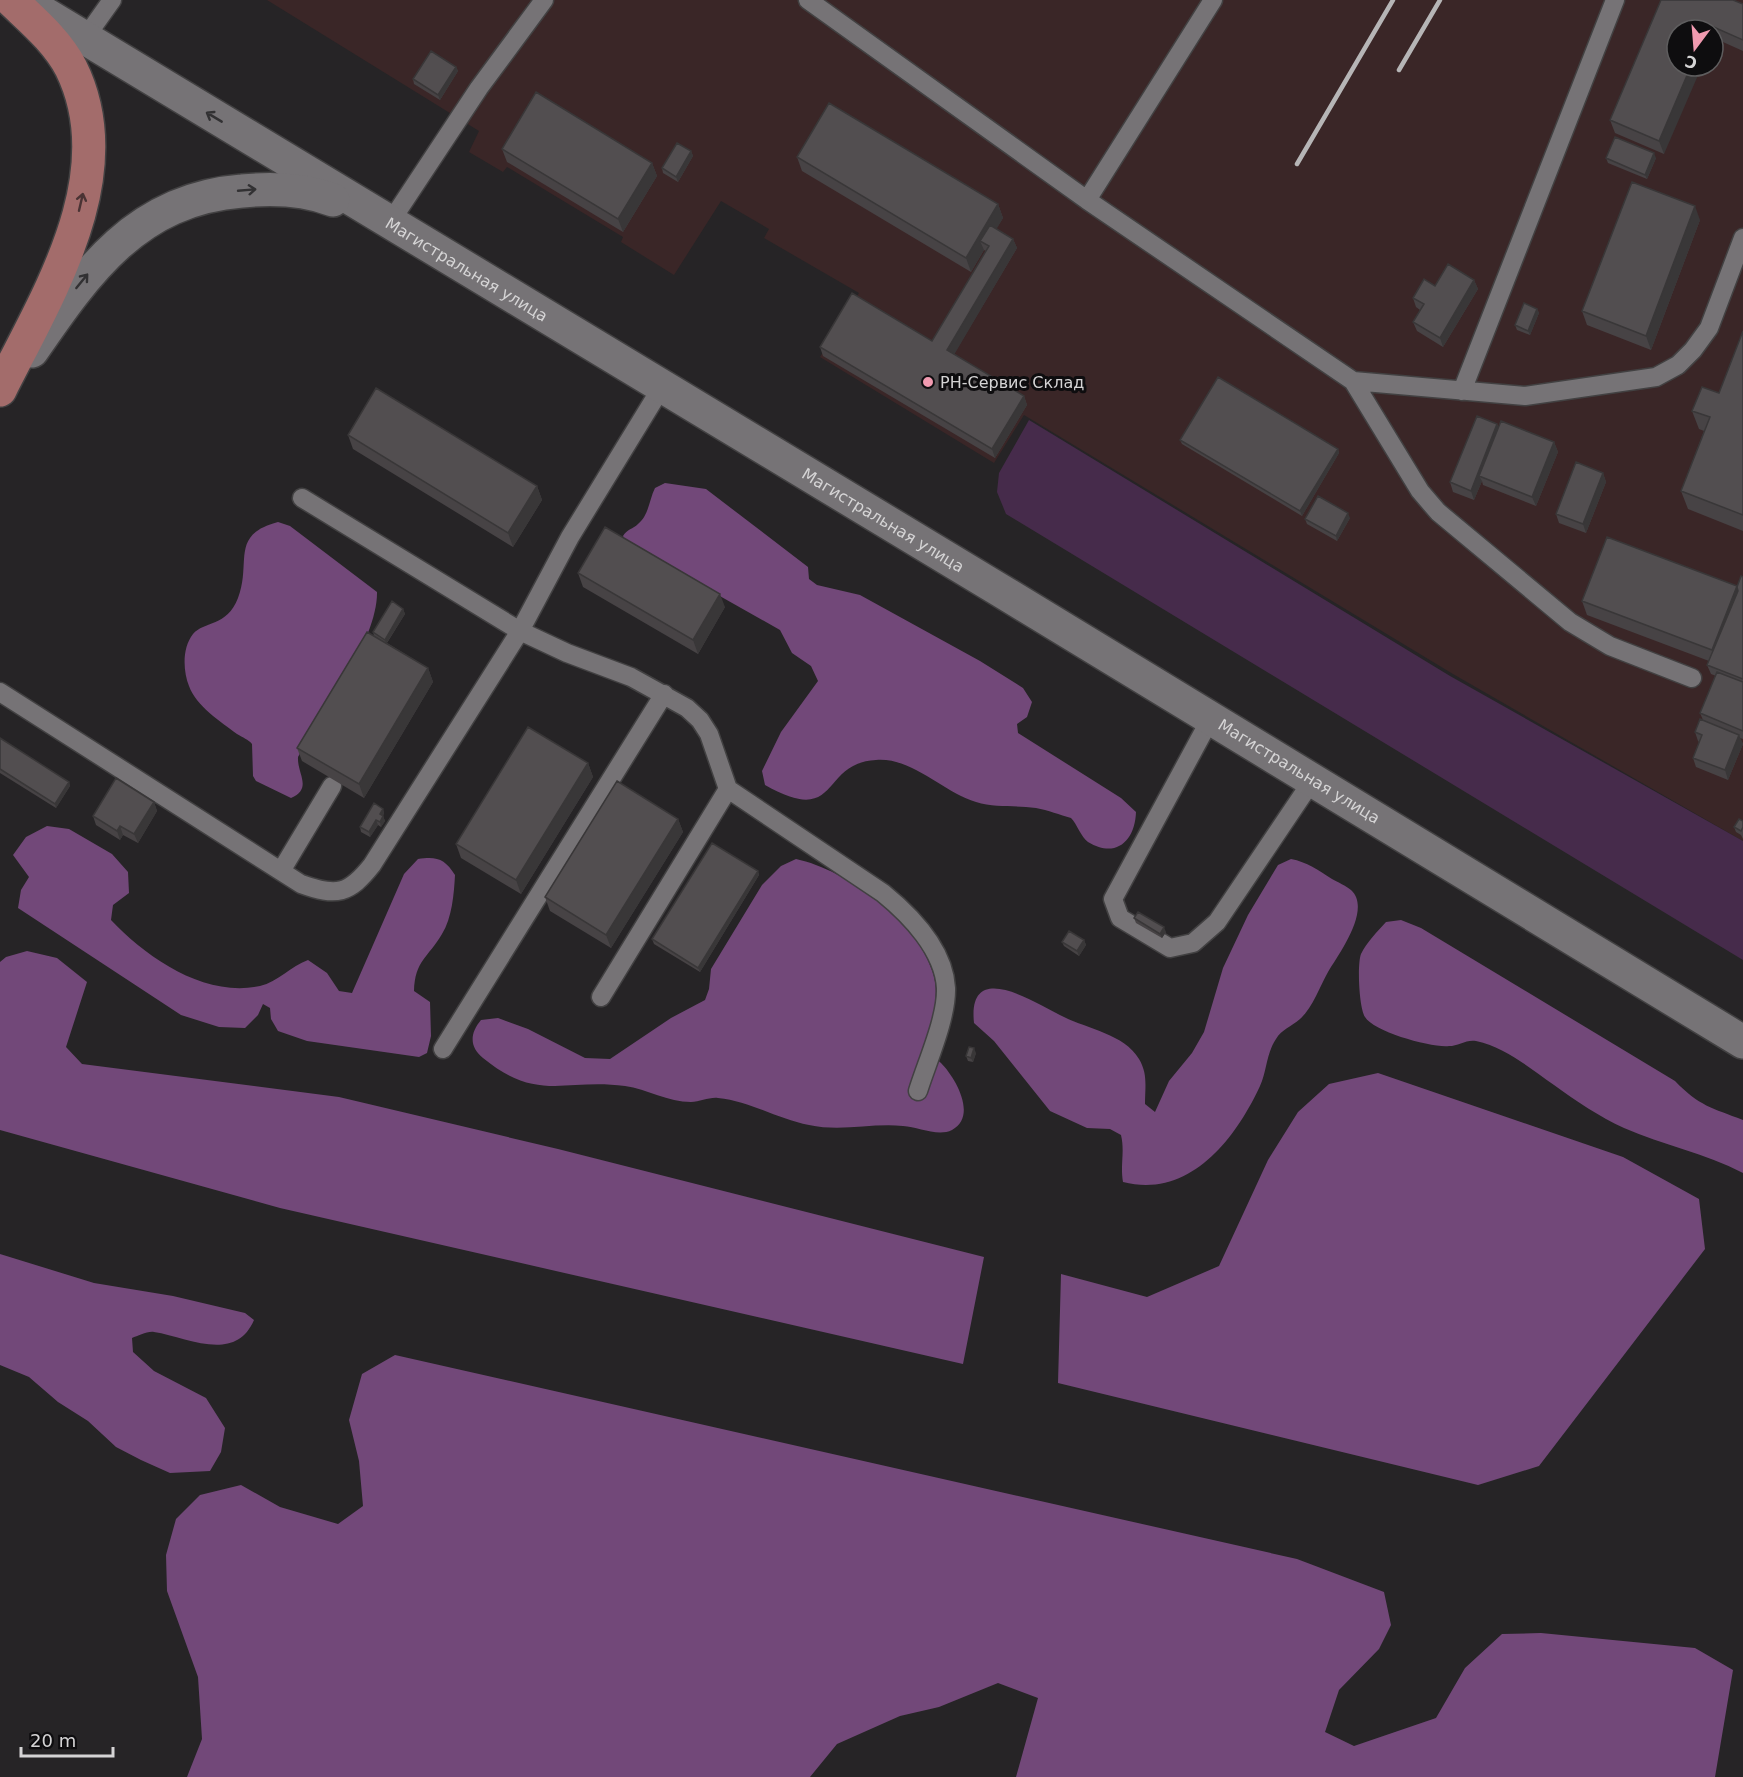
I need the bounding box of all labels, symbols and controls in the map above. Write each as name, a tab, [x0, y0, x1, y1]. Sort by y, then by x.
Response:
north arrow	[1665, 18, 1725, 78]
text: С	[1683, 51, 1699, 73]
one-way arrow	[205, 110, 222, 123]
one-way arrow	[237, 184, 257, 195]
one-way arrow	[76, 192, 88, 211]
street label: Магистральная улица	[382, 213, 551, 325]
one-way arrow	[76, 273, 89, 289]
place label: РН-Сервис Cклад	[940, 373, 1084, 392]
marker: РН-Сервис Cклад	[921, 375, 935, 389]
street label: Магистральная улица	[799, 464, 968, 576]
street label: Магистральная улица	[1215, 715, 1384, 827]
scale bar	[21, 1720, 112, 1758]
text: 20 m	[30, 1730, 76, 1751]

